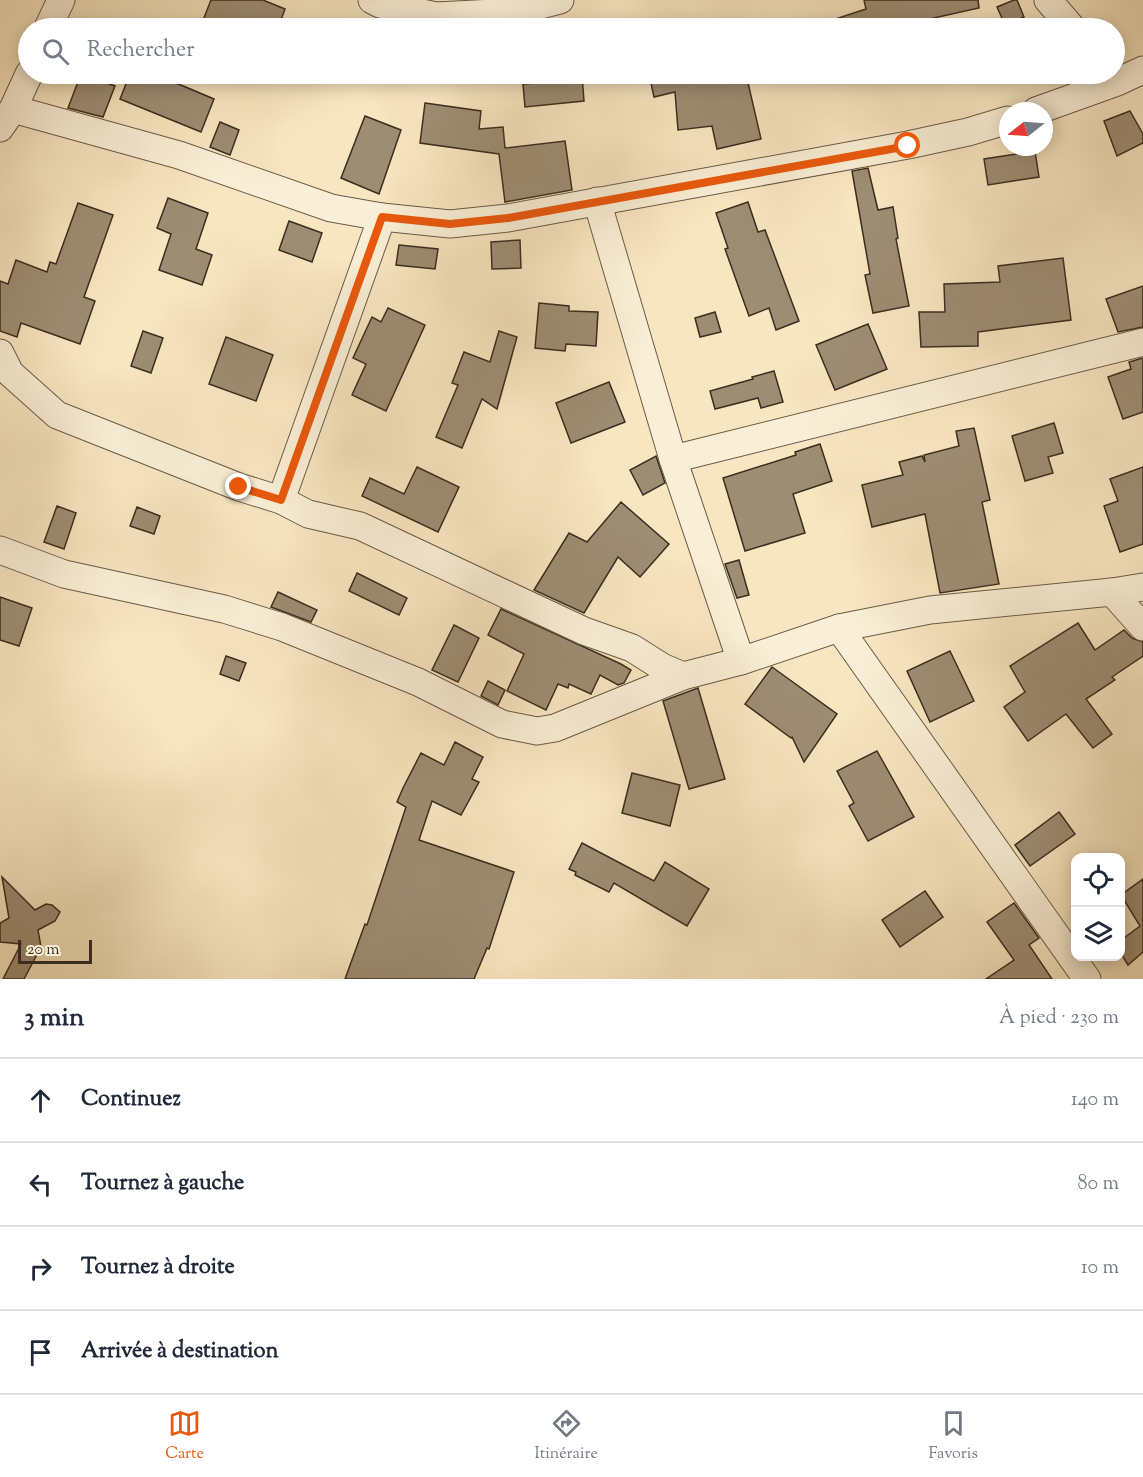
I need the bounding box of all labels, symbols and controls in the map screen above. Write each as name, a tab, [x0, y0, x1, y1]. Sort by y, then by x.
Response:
search box	[18, 18, 1125, 84]
icon: search	[39, 35, 72, 68]
text: Rechercher	[87, 35, 194, 67]
north arrow	[999, 102, 1053, 156]
route start	[894, 132, 920, 158]
route end	[225, 473, 251, 499]
map controls	[1071, 853, 1125, 961]
button: locate	[1071, 853, 1125, 907]
button: layers	[1071, 907, 1125, 961]
scale bar	[18, 937, 92, 964]
text: 20 m	[27, 939, 60, 962]
text: 3 min	[24, 1000, 84, 1037]
text: À pied · 230 m	[999, 1004, 1119, 1033]
icon: ahead	[24, 1084, 57, 1117]
text: Continuez	[81, 1084, 181, 1116]
text: 140 m	[1071, 1086, 1119, 1115]
icon: left	[24, 1168, 57, 1201]
text: Tournez à gauche	[81, 1168, 244, 1200]
text: 80 m	[1078, 1170, 1119, 1199]
icon: right	[24, 1252, 57, 1285]
text: Tournez à droite	[81, 1252, 235, 1284]
text: 10 m	[1081, 1254, 1119, 1283]
icon: arrive	[24, 1336, 57, 1369]
text: Arrivée à destination	[81, 1336, 278, 1368]
tab: Carte	[165, 1407, 204, 1466]
tab: Itinéraire	[535, 1407, 598, 1466]
tab: Favoris	[928, 1407, 978, 1466]

